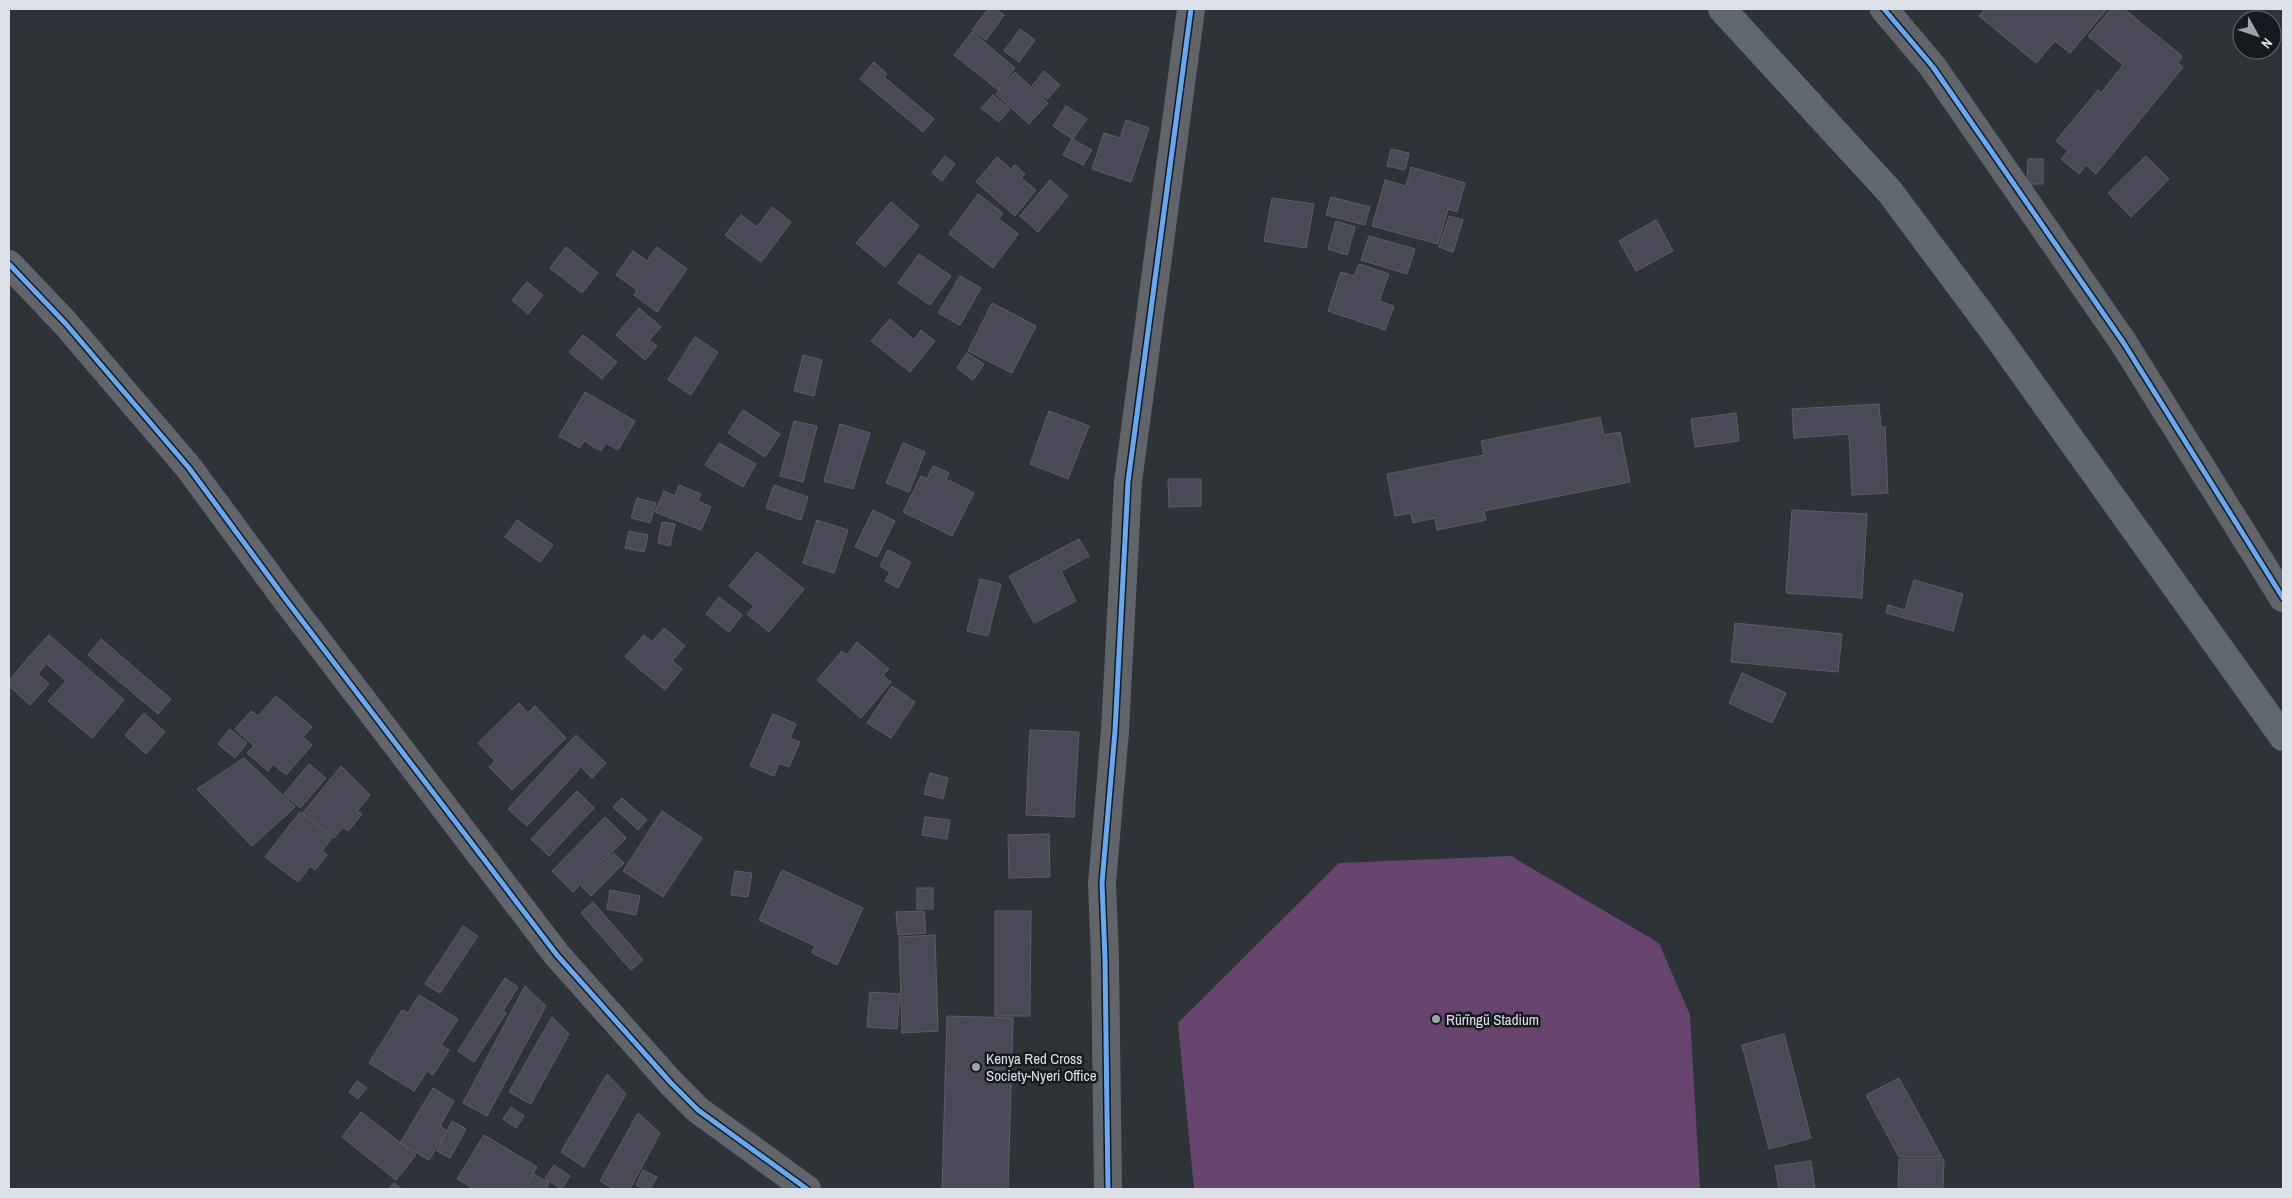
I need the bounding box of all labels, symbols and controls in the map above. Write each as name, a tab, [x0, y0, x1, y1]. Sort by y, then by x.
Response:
north arrow	[2232, 10, 2282, 60]
text: N	[2257, 34, 2277, 52]
place label: Rũrĩngũ Stadium	[1446, 1009, 1539, 1030]
marker: Rũrĩngũ Stadium	[1430, 1013, 1442, 1025]
place label: Kenya Red Cross Society-Nyeri Office	[986, 1048, 1097, 1086]
marker: Kenya Red Cross Society-Nyeri Office	[970, 1061, 982, 1073]

